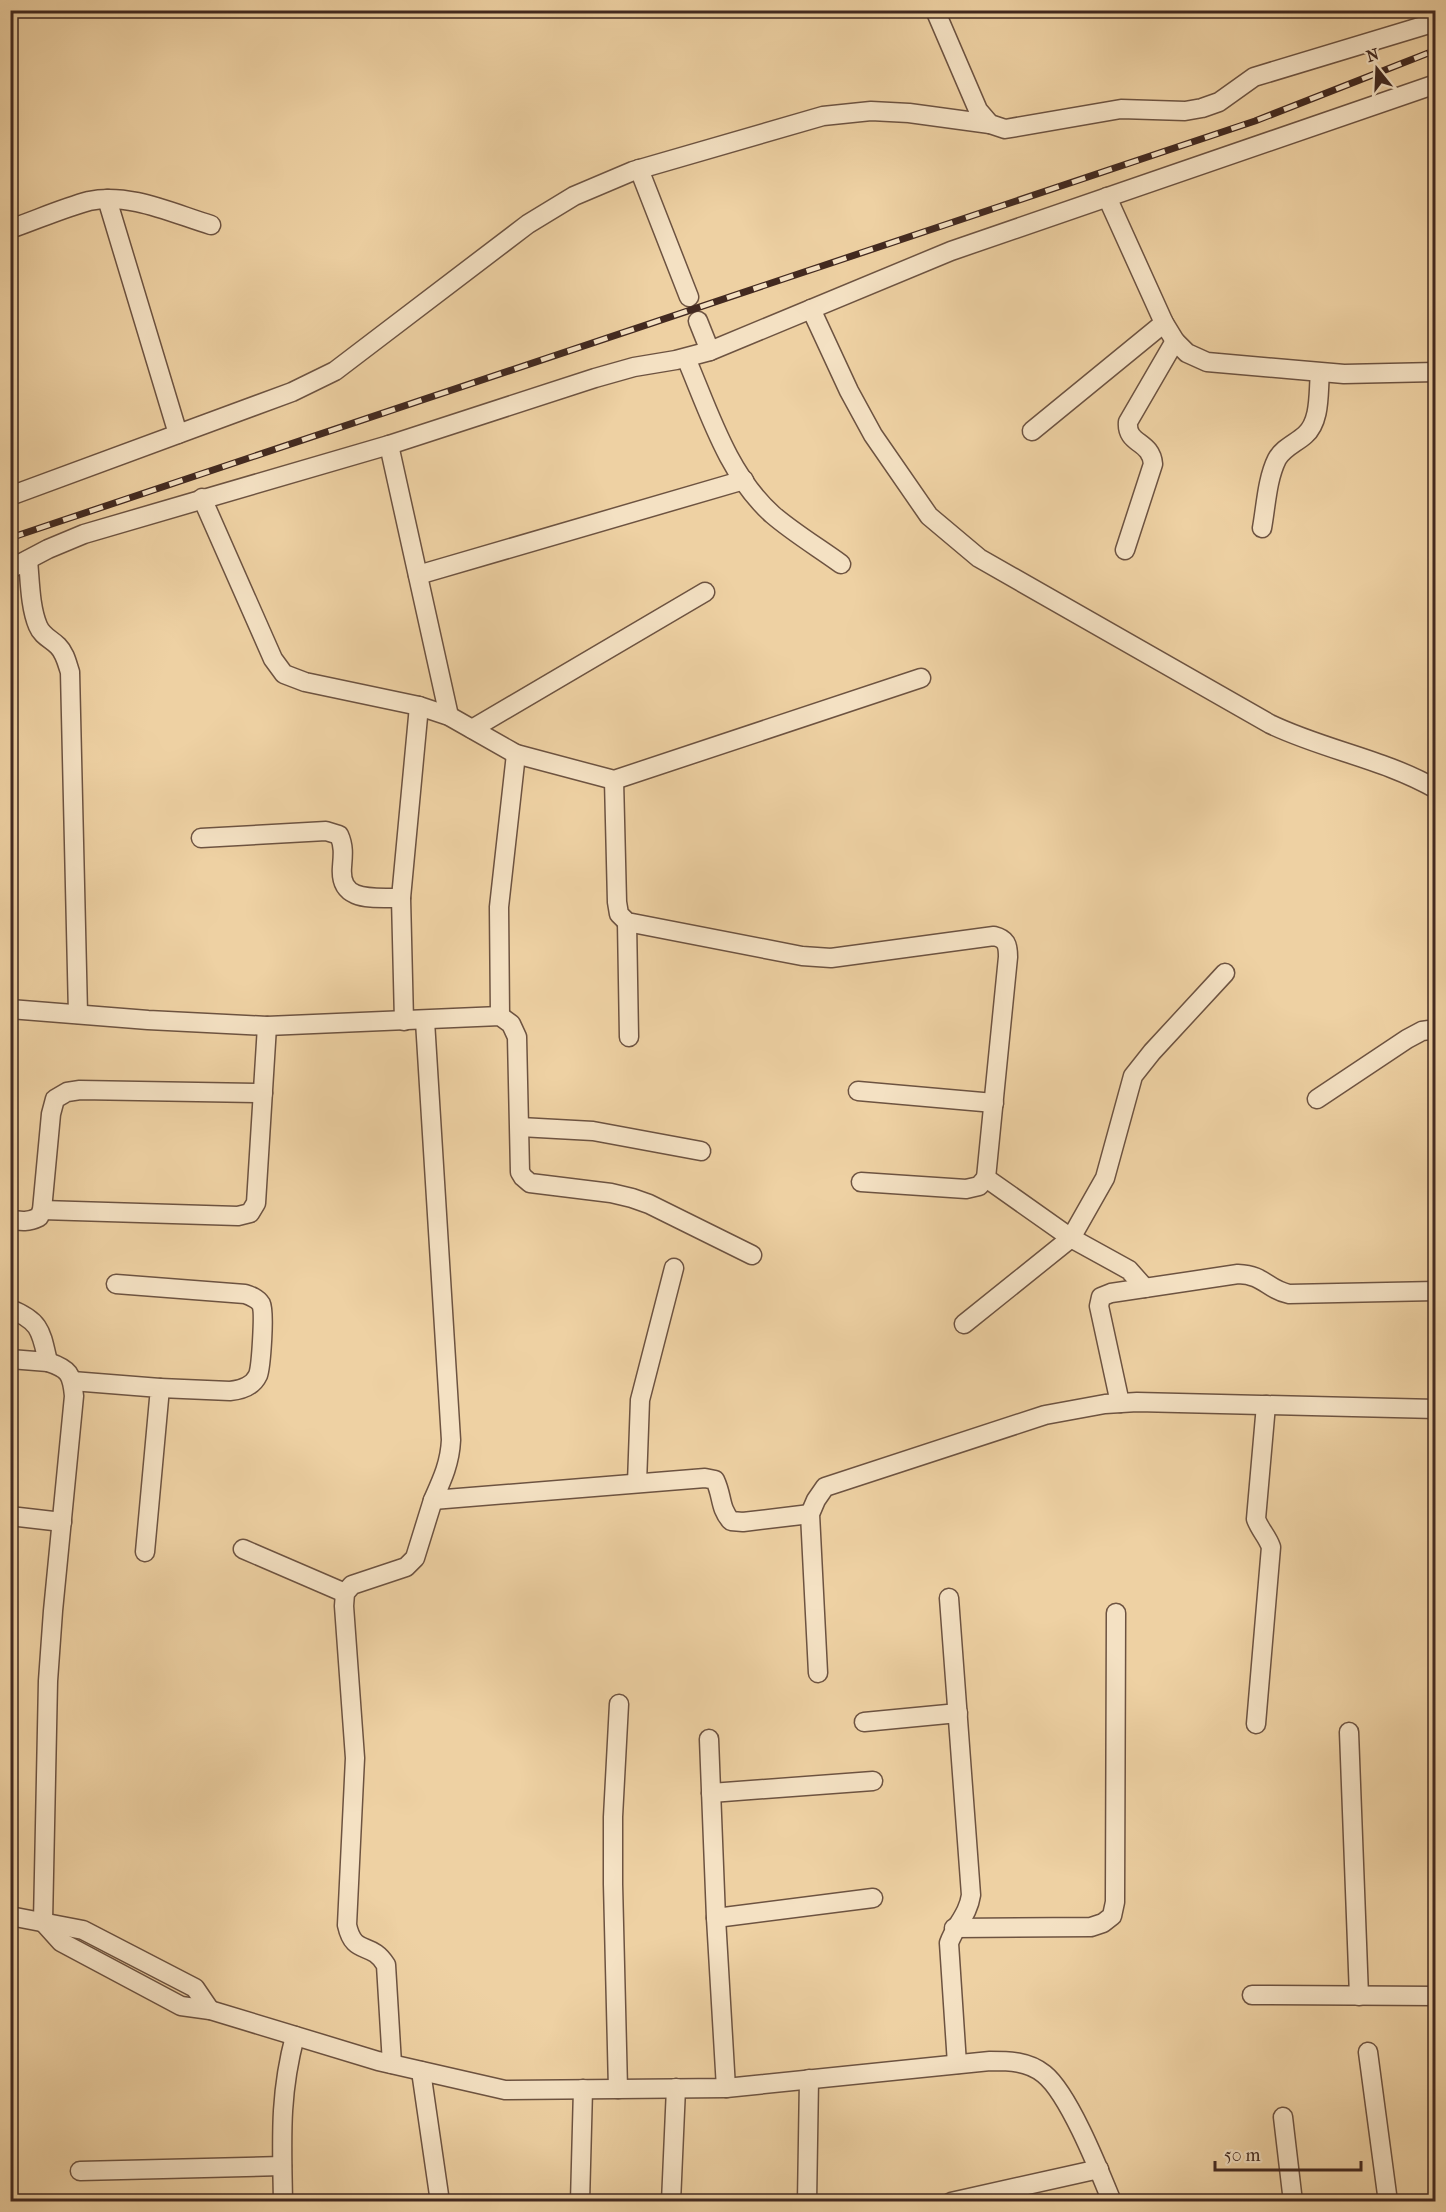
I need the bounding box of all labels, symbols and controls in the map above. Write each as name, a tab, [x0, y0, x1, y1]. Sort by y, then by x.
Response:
north arrow	[1347, 39, 1407, 99]
text: N	[1364, 44, 1382, 66]
scale bar	[1215, 2134, 1360, 2172]
text: 50 m	[1224, 2145, 1261, 2166]

